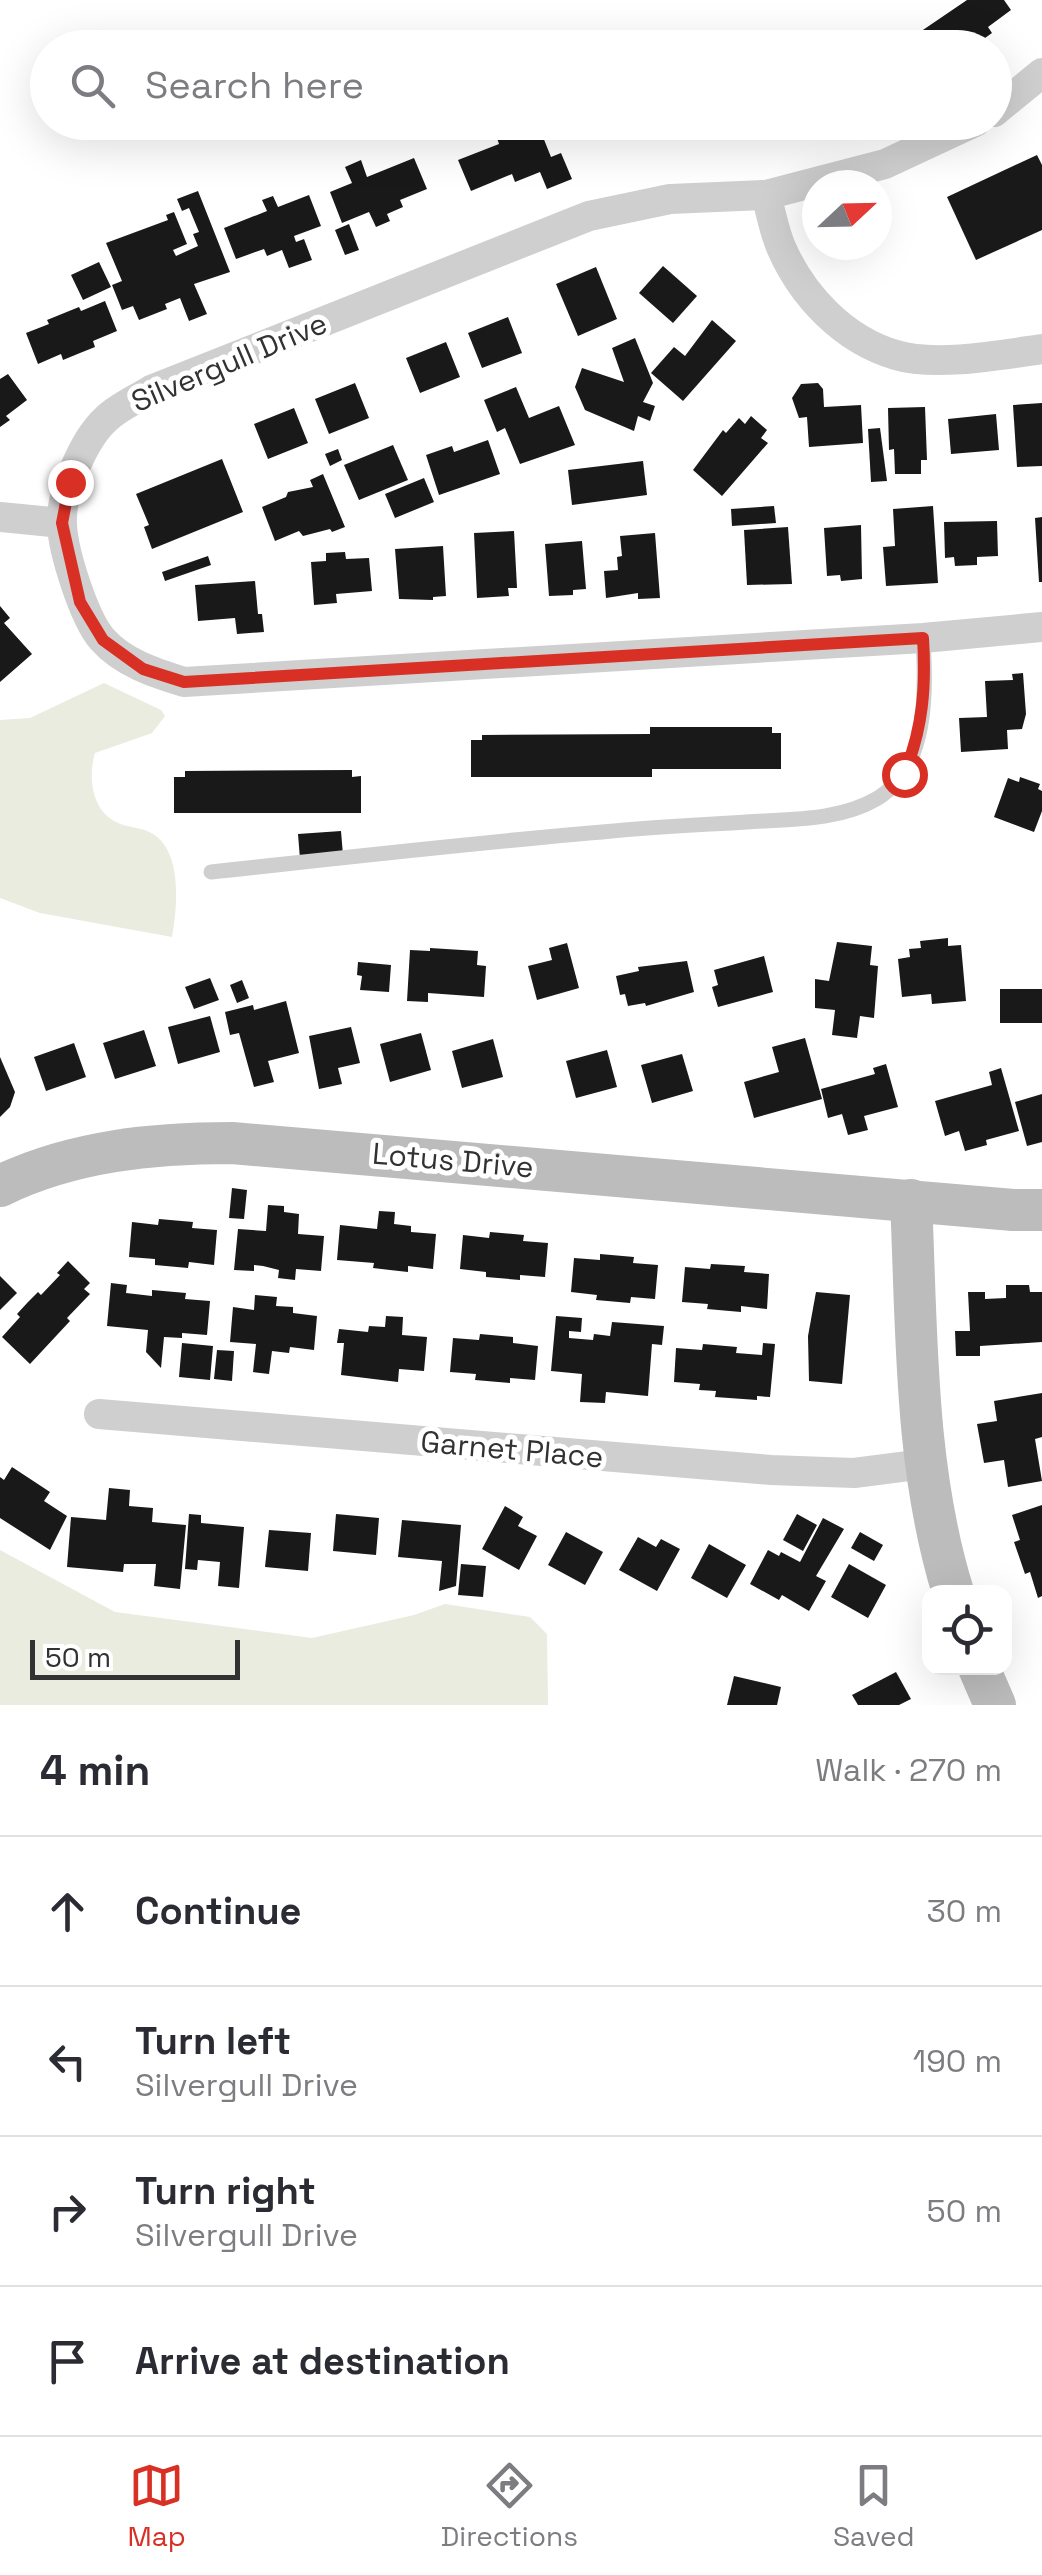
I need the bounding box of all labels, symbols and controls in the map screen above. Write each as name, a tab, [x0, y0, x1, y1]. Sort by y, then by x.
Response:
search box	[30, 30, 1012, 140]
icon: search	[65, 58, 120, 113]
text: Search here	[145, 61, 364, 109]
north arrow	[802, 170, 892, 260]
street label: Silvergull Drive	[125, 303, 333, 421]
route end	[48, 460, 94, 506]
route start	[882, 752, 928, 798]
street label: Lotus Drive	[371, 1134, 535, 1186]
street label: Garnet Place	[419, 1422, 605, 1476]
map controls	[922, 1585, 1012, 1675]
button: locate	[922, 1585, 1012, 1675]
scale bar	[30, 1635, 240, 1680]
text: 50 m	[45, 1639, 111, 1675]
text: 4 min	[40, 1744, 150, 1797]
text: Walk · 270 m	[815, 1750, 1002, 1790]
icon: ahead	[40, 1884, 95, 1939]
text: Continue	[135, 1887, 301, 1935]
text: 30 m	[926, 1891, 1002, 1931]
text: Turn left	[135, 2017, 291, 2065]
icon: left	[40, 2034, 95, 2089]
text: 190 m	[913, 2041, 1002, 2081]
text: Silvergull Drive	[135, 2065, 358, 2105]
text: Turn right	[135, 2167, 316, 2215]
icon: right	[40, 2184, 95, 2239]
text: 50 m	[927, 2191, 1002, 2231]
text: Silvergull Drive	[135, 2215, 358, 2255]
icon: arrive	[40, 2334, 95, 2389]
text: Arrive at destination	[135, 2337, 510, 2385]
tab: Map	[127, 2458, 186, 2554]
tab: Directions	[441, 2458, 578, 2554]
tab: Saved	[833, 2458, 915, 2554]

